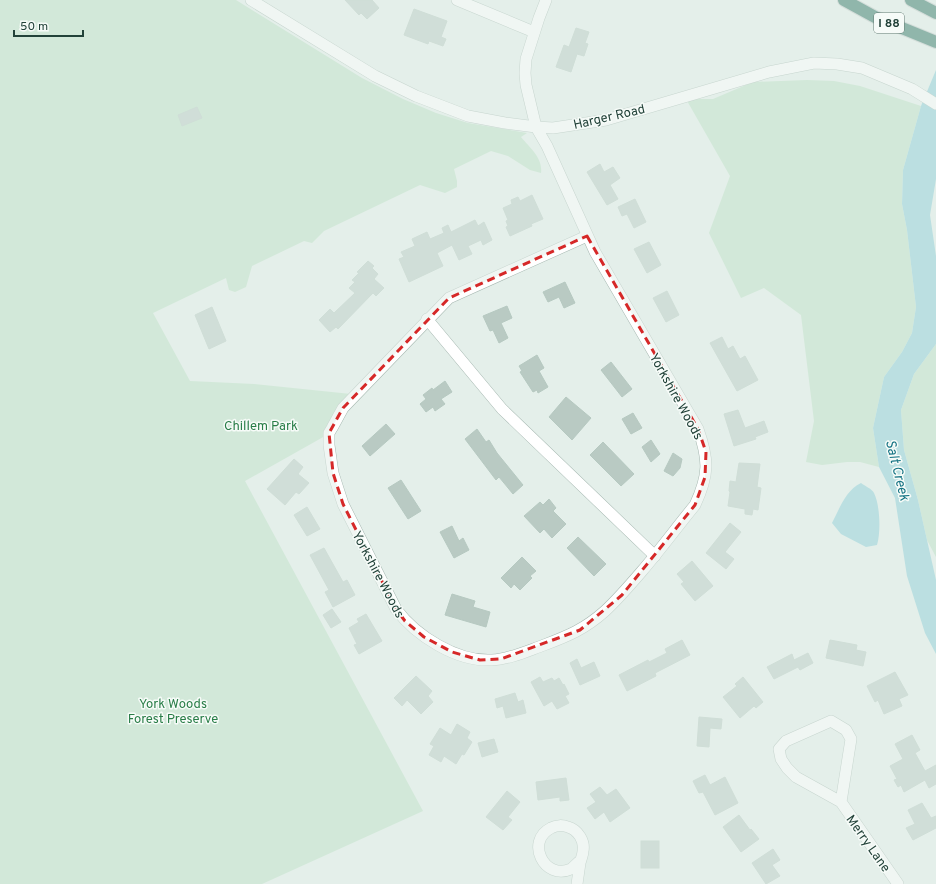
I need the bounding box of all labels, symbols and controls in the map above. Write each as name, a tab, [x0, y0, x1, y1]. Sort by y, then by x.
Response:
scale bar	[14, 12, 83, 38]
road number: I 88	[874, 13, 904, 33]
text: 50 m	[20, 19, 48, 35]
street label: Harger Road	[572, 102, 647, 134]
street label: Yorkshire Woods	[645, 351, 706, 443]
park label: Chillem Park	[224, 419, 298, 435]
water label: Salt Creek	[881, 438, 913, 504]
street label: Yorkshire Woods	[348, 529, 407, 621]
park label: York Woods Forest Preserve	[128, 697, 218, 728]
street label: Merry Lane	[842, 812, 893, 876]

